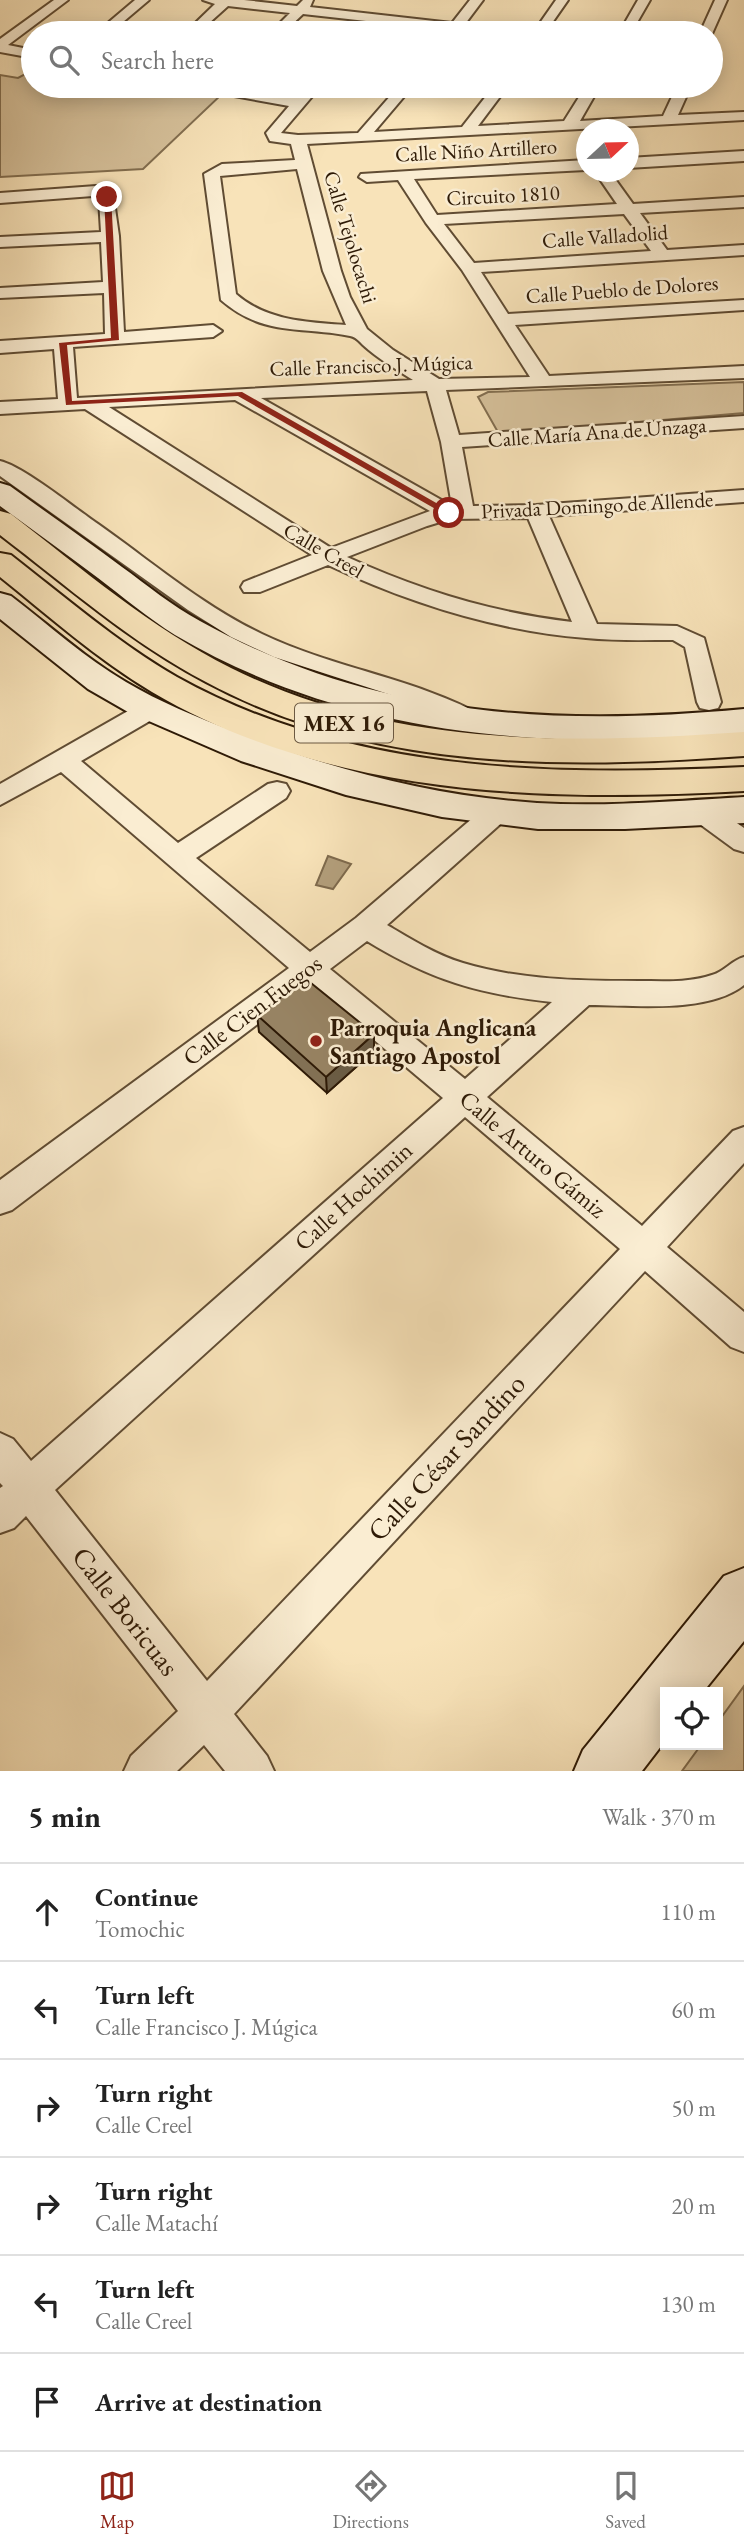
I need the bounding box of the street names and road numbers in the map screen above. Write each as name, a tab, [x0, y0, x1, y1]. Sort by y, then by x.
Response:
street label: Calle Niño Artillero	[394, 132, 558, 168]
street label: Calle Tejolocachi	[318, 167, 384, 307]
street label: Circuito 1810	[446, 179, 560, 211]
street label: Calle Valladolid	[541, 218, 669, 254]
street label: Calle Pueblo de Dolores	[525, 269, 719, 309]
street label: Calle Francisco J. Múgica	[269, 348, 474, 382]
street label: Calle María Ana de Unzaga	[487, 411, 708, 453]
street label: Privada Domingo de Allende	[480, 485, 714, 525]
street label: Calle Creel	[279, 516, 369, 584]
road number: MEX 16	[295, 704, 393, 743]
street label: Calle Cien Fuegos	[176, 948, 328, 1072]
street label: Calle Arturo Gámiz	[453, 1083, 613, 1225]
street label: Calle Hochimin	[287, 1134, 419, 1257]
street label: Calle César Sandino	[359, 1366, 533, 1548]
street label: Calle Boricuas	[64, 1539, 188, 1683]

